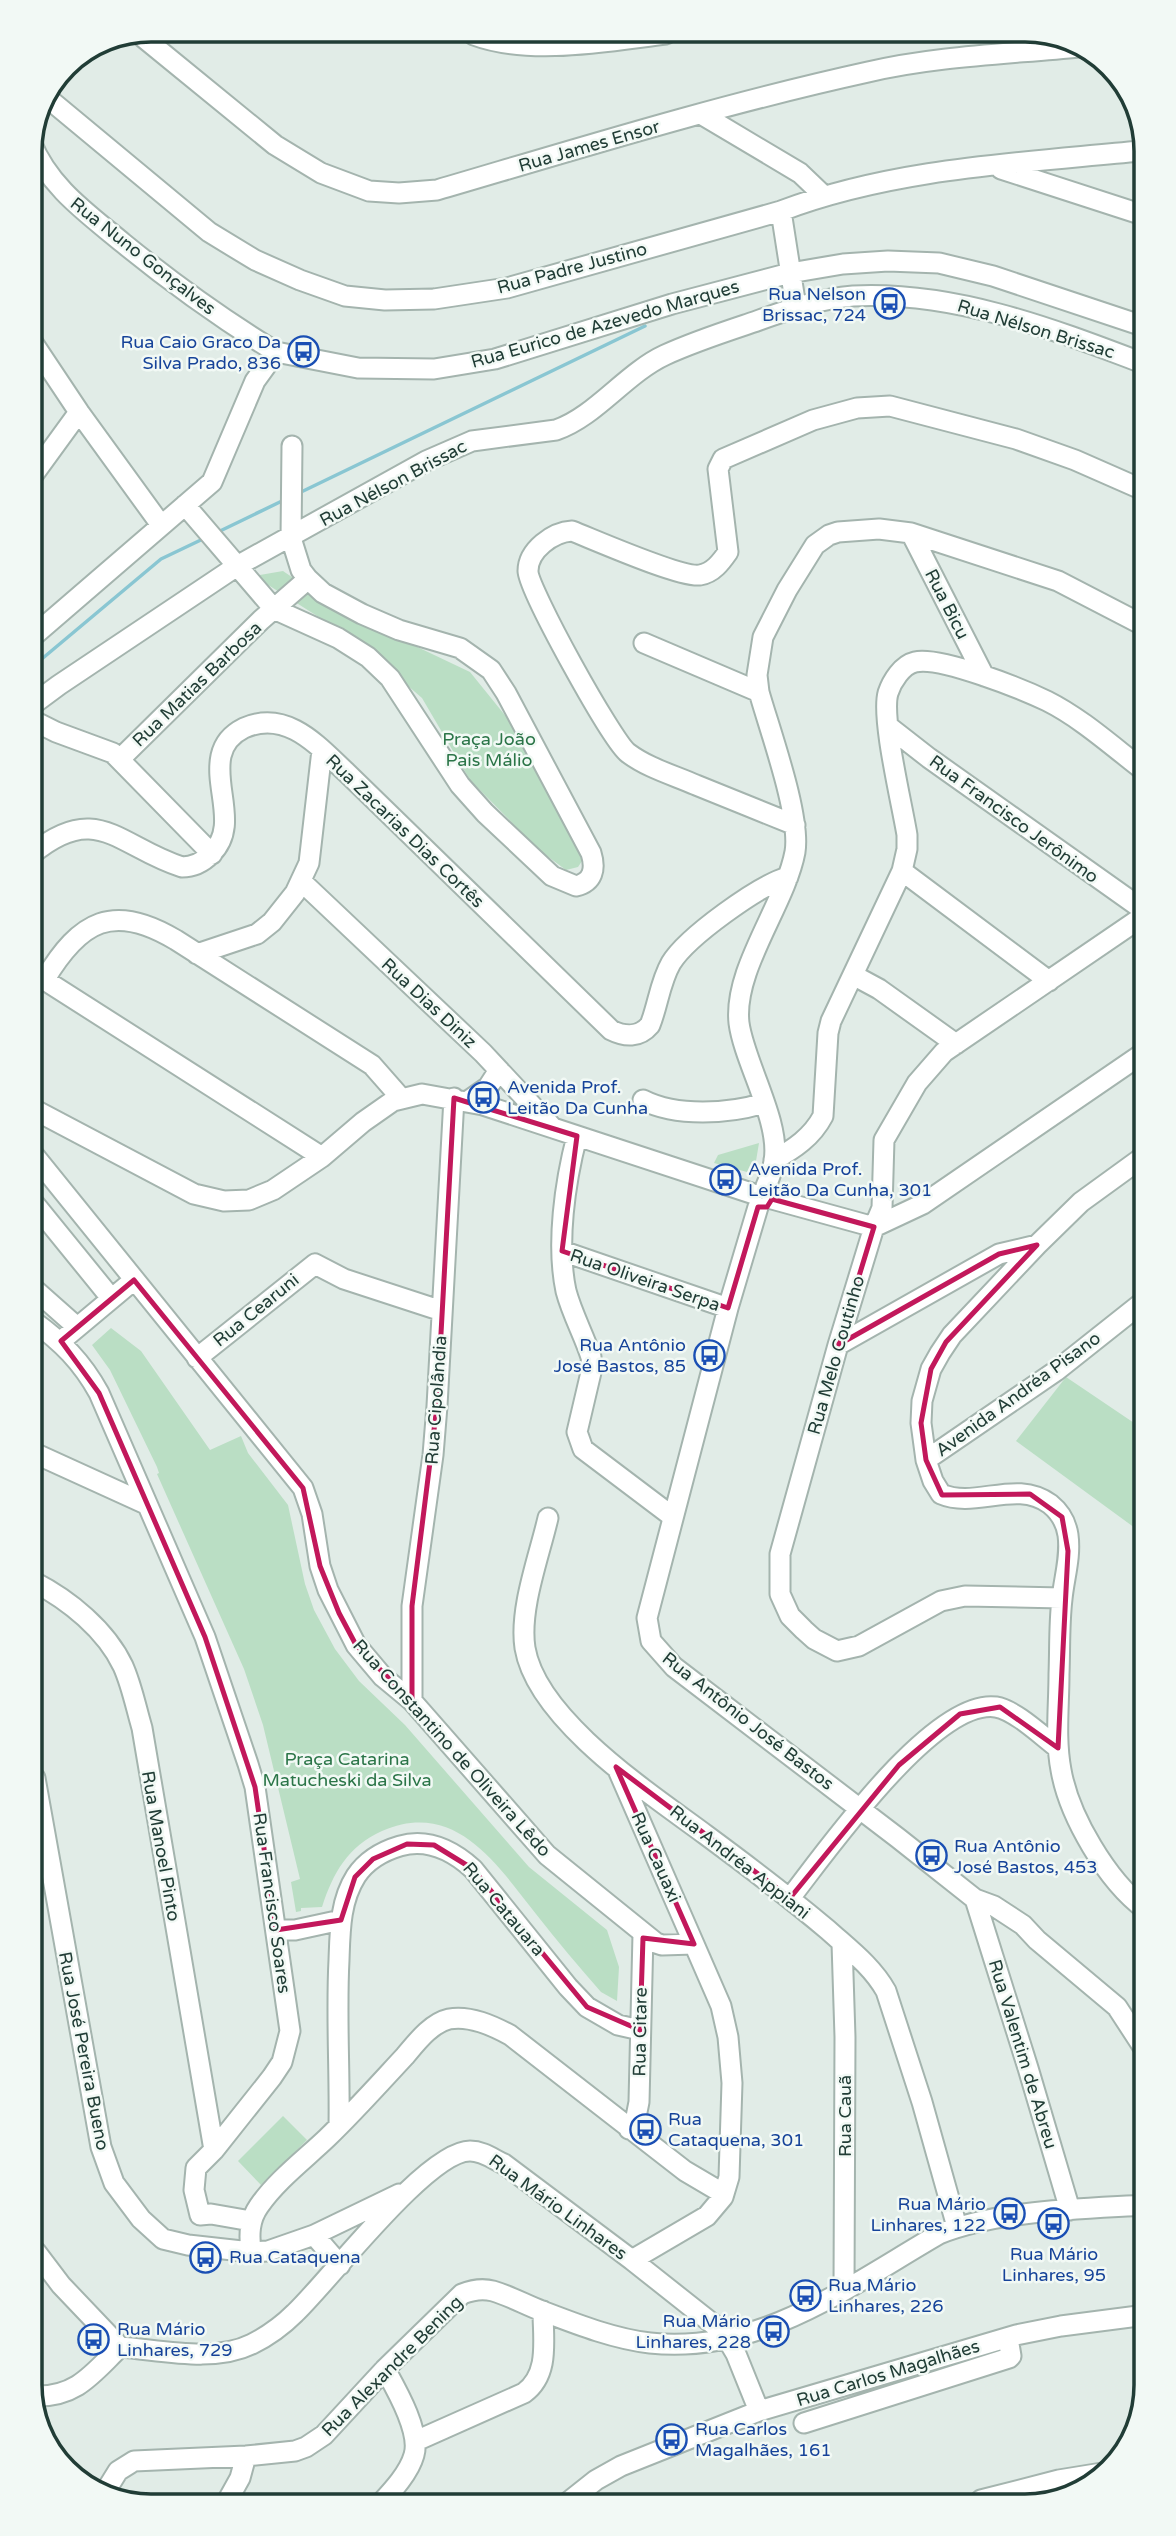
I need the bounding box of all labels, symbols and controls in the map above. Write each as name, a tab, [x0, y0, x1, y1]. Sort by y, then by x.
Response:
street label: Rua James Ensor	[516, 115, 662, 177]
street label: Rua Nuno Gonçalves	[66, 192, 220, 320]
street label: Rua Padre Justino	[495, 237, 649, 299]
street label: Rua Eurico de Azevedo Marques	[468, 275, 742, 373]
place label: Rua Nelson Brissac, 724	[762, 283, 866, 326]
bus stop icon: Rua Nelson Brissac, 724	[872, 287, 906, 321]
street label: Rua Nélson Brissac	[955, 295, 1117, 363]
place label: Rua Caio Graco Da Silva Prado, 836	[120, 331, 281, 374]
bus stop icon: Rua Caio Graco Da Silva Prado, 836	[287, 335, 321, 369]
street label: Rua Nélson Brissac	[316, 435, 470, 531]
street label: Rua Bicu	[920, 565, 974, 643]
street label: Rua Matias Barbosa	[128, 617, 266, 751]
park label: Praça João Pais Málio	[442, 728, 536, 771]
street label: Rua Zacarias Dias Cortês	[321, 750, 489, 912]
street label: Rua Francisco Jerônimo	[925, 750, 1103, 888]
street label: Rua Dias Diniz	[377, 953, 481, 1053]
place label: Avenida Prof. Leitão Da Cunha	[507, 1076, 648, 1119]
bus stop icon: Avenida Prof. Leitão Da Cunha	[467, 1080, 501, 1114]
place label: Avenida Prof. Leitão Da Cunha, 301	[748, 1158, 932, 1201]
bus stop icon: Avenida Prof. Leitão Da Cunha, 301	[708, 1162, 742, 1196]
street label: Rua Oliveira Serpa	[567, 1244, 723, 1316]
street label: Rua Cearuni	[209, 1269, 303, 1351]
street label: Rua Melo Coutinho	[803, 1273, 869, 1437]
street label: Avenida Andréa Pisano	[931, 1327, 1105, 1461]
place label: Rua Antônio José Bastos, 85	[554, 1334, 686, 1377]
street label: Rua Cipolândia	[421, 1335, 451, 1465]
bus stop icon: Rua Antônio José Bastos, 85	[692, 1338, 726, 1372]
street label: Rua Constantino de Oliveira Lêdo	[348, 1635, 556, 1861]
street label: Rua Antônio José Bastos	[658, 1647, 838, 1795]
park label: Praça Catarina Matucheski da Silva	[262, 1748, 432, 1791]
street label: Rua Manoel Pinto	[137, 1769, 185, 1923]
street label: Rua Andréa Appiani	[665, 1800, 815, 1924]
street label: Rua Cauaxi	[626, 1808, 686, 1906]
street label: Rua Francisco Soares	[248, 1811, 296, 1995]
place label: Rua Antônio José Bastos, 453	[954, 1835, 1098, 1878]
bus stop icon: Rua Antônio José Bastos, 453	[914, 1839, 948, 1873]
street label: Rua Catauara	[458, 1857, 550, 1961]
street label: Rua José Pereira Bueno	[54, 1950, 114, 2152]
street label: Rua Valentim de Abreu	[984, 1957, 1062, 2151]
street label: Rua Citare	[628, 1987, 652, 2077]
street label: Rua Cauã	[834, 2075, 856, 2157]
place label: Rua Cataquena, 301	[668, 2108, 804, 2151]
bus stop icon: Rua Cataquena, 301	[628, 2112, 662, 2146]
street label: Rua Mário Linhares	[485, 2149, 631, 2265]
place label: Rua Mário Linhares, 122	[870, 2193, 986, 2236]
bus stop icon: Rua Mário Linhares, 122	[992, 2197, 1026, 2231]
bus stop icon: Rua Mário Linhares, 95	[1037, 2207, 1071, 2241]
bus stop icon: Rua Cataquena	[189, 2240, 223, 2274]
place label: Rua Mário Linhares, 95	[1002, 2243, 1106, 2286]
place label: Rua Cataquena	[229, 2246, 361, 2268]
place label: Rua Mário Linhares, 226	[828, 2274, 944, 2317]
bus stop icon: Rua Mário Linhares, 226	[788, 2278, 822, 2312]
street label: Rua Alexandre Bening	[317, 2291, 467, 2441]
place label: Rua Mário Linhares, 228	[635, 2310, 751, 2353]
bus stop icon: Rua Mário Linhares, 228	[757, 2314, 791, 2348]
place label: Rua Mário Linhares, 729	[117, 2318, 233, 2361]
bus stop icon: Rua Mário Linhares, 729	[77, 2322, 111, 2356]
street label: Rua Carlos Magalhães	[794, 2335, 982, 2411]
place label: Rua Carlos Magalhães, 161	[695, 2418, 832, 2461]
bus stop icon: Rua Carlos Magalhães, 161	[655, 2422, 689, 2456]

